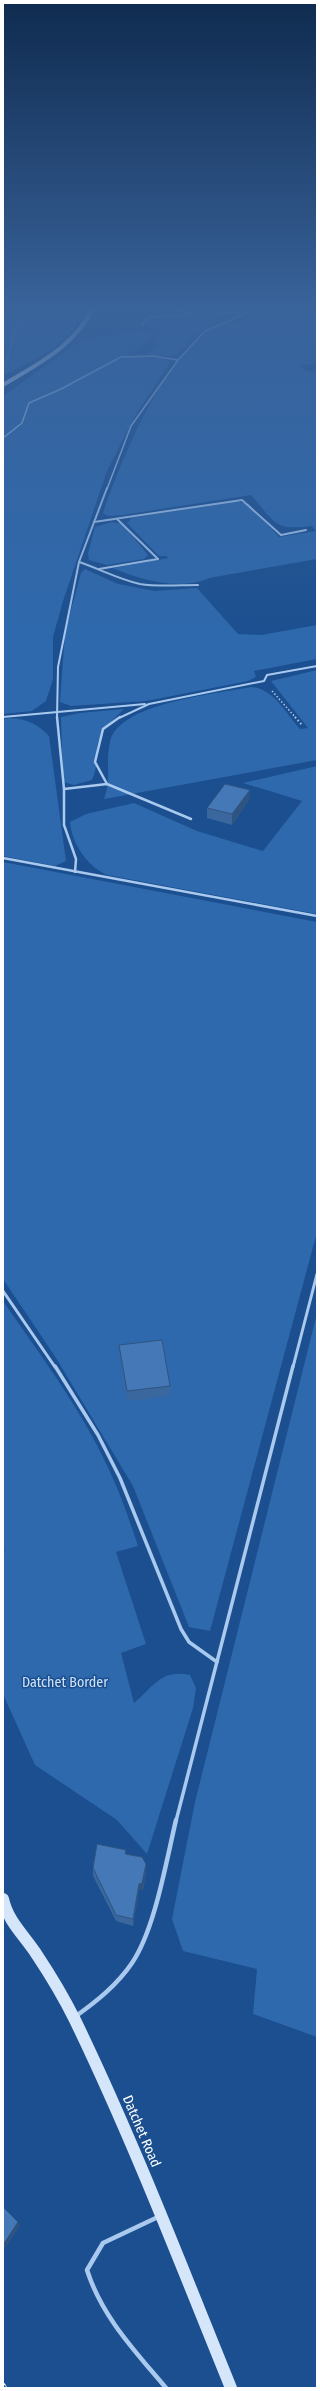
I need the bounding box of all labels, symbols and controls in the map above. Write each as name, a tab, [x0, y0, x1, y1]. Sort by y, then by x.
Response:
park label: Datchet Border	[22, 1674, 108, 1691]
street label: Datchet Road	[119, 2093, 164, 2170]

